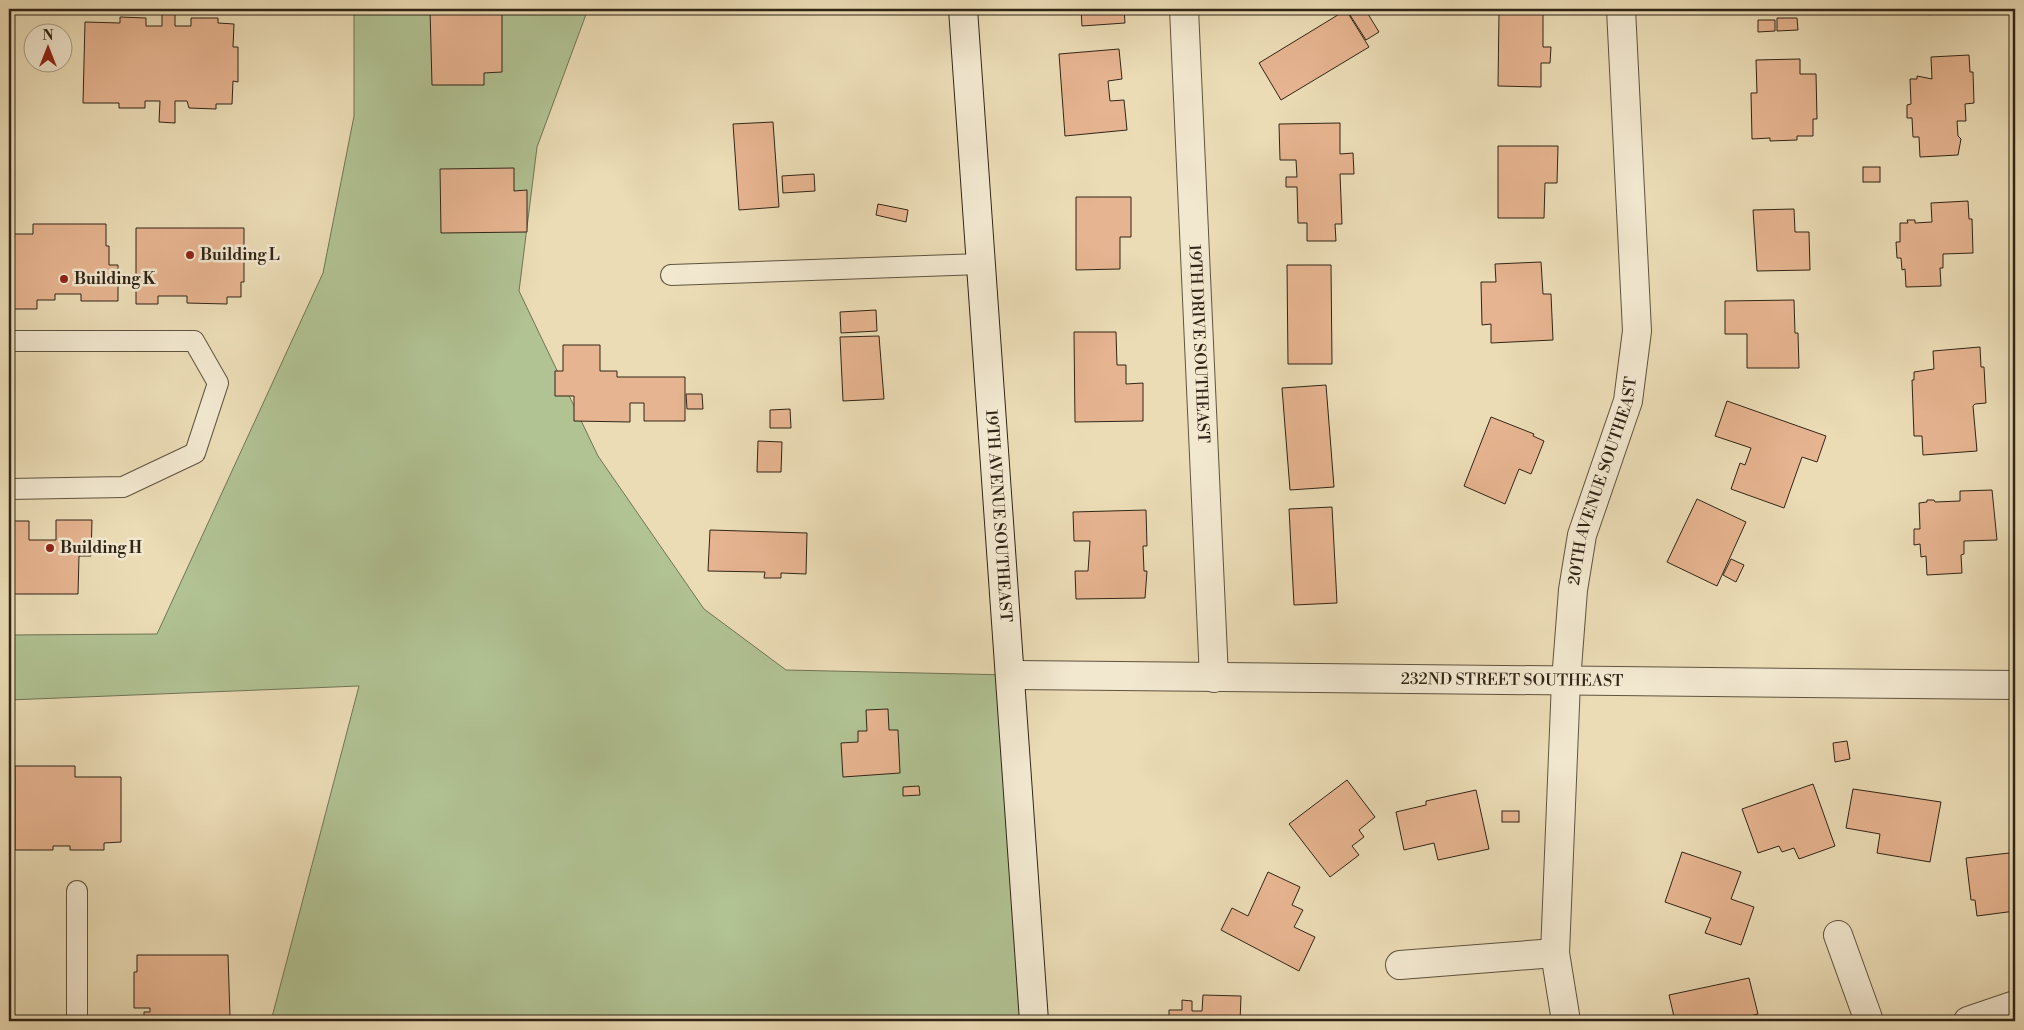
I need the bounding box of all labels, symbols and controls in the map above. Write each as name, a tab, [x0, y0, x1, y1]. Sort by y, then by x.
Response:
north arrow	[22, 22, 72, 72]
text: N	[42, 27, 54, 45]
street label: 19TH DRIVE SOUTHEAST	[1185, 244, 1213, 443]
place label: Building L	[200, 245, 280, 265]
marker: Building L	[184, 249, 196, 261]
place label: Building K	[74, 269, 157, 289]
marker: Building K	[58, 273, 70, 285]
street label: 20TH AVENUE SOUTHEAST	[1564, 375, 1641, 586]
street label: 19TH AVENUE SOUTHEAST	[981, 409, 1016, 623]
place label: Building H	[60, 538, 142, 558]
marker: Building H	[44, 542, 56, 554]
street label: 232ND STREET SOUTHEAST	[1401, 669, 1623, 691]

